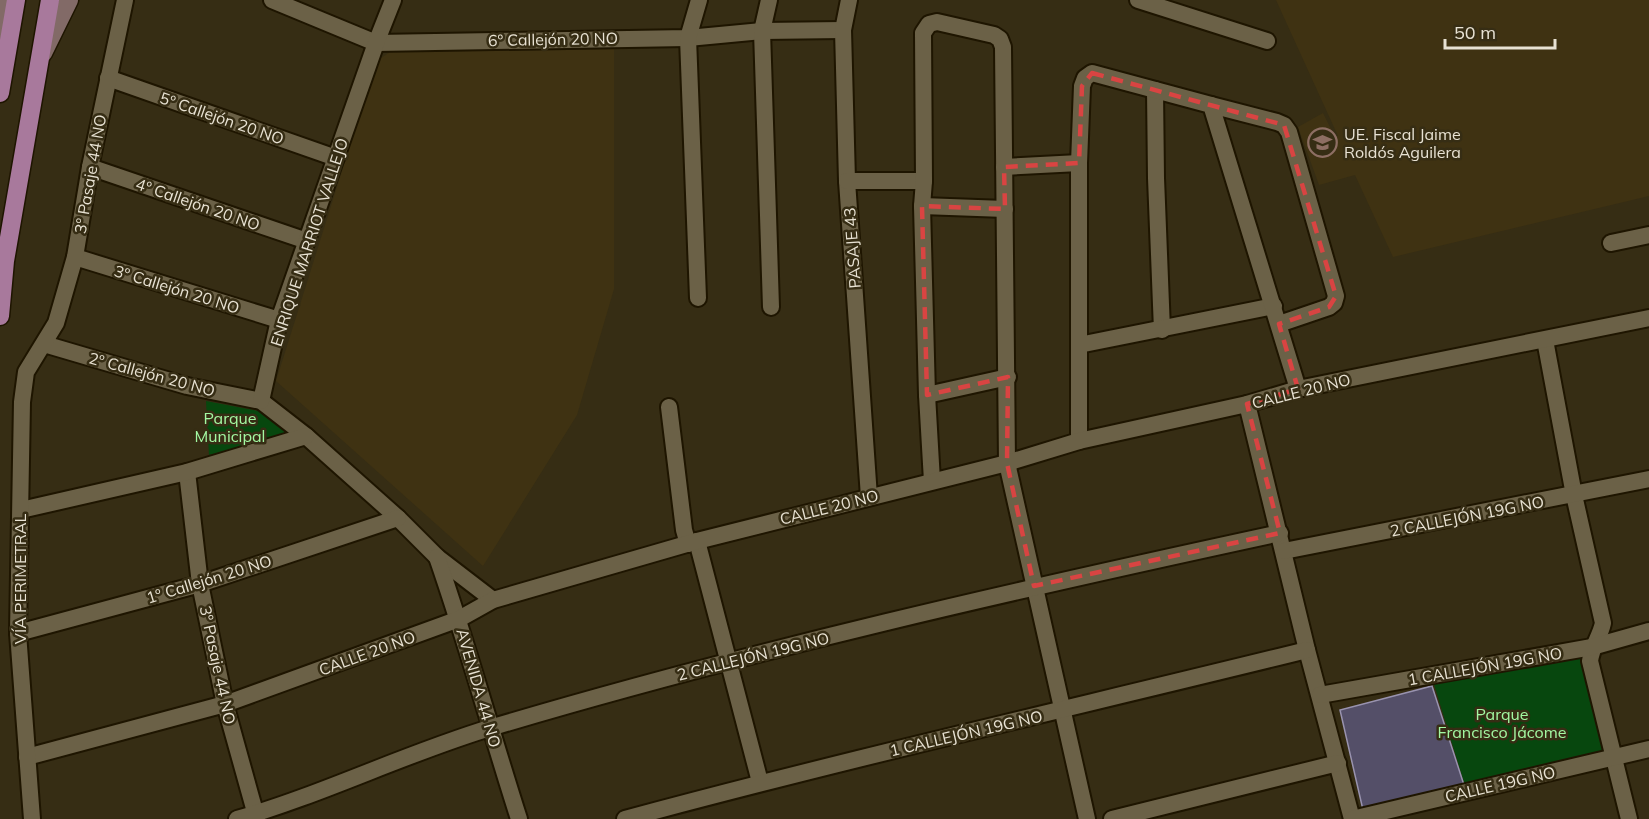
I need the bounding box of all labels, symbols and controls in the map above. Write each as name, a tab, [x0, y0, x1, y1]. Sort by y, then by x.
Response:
scale bar	[1445, 12, 1554, 50]
text: 50 m	[1454, 21, 1496, 44]
street label: 6º Callejón 20 NO	[488, 28, 618, 50]
street label: 5º Callejón 20 NO	[157, 87, 287, 149]
street label: 3º Pasaje 44 NO	[70, 113, 110, 235]
place label: UE. Fiscal Jaime Roldós Aguilera	[1344, 124, 1461, 162]
school or university icon: UE. Fiscal Jaime Roldós Aguilera	[1307, 127, 1339, 159]
street label: ENRIQUE MARRIOT VALLEJO	[266, 135, 352, 349]
street label: 4º Callejón 20 NO	[133, 173, 263, 235]
street label: PASAJE 43	[839, 207, 865, 289]
street label: 3º Callejón 20 NO	[112, 260, 242, 318]
street label: 2º Callejón 20 NO	[87, 348, 217, 400]
street label: CALLE 20 NO	[1250, 369, 1352, 413]
park label: Parque Municipal	[195, 408, 265, 446]
street label: CALLE 20 NO	[778, 485, 880, 529]
street label: 2 CALLEJÓN 19G NO	[1388, 491, 1546, 541]
street label: VÍA PERIMETRAL	[10, 514, 30, 644]
street label: 1º Callejón 20 NO	[144, 550, 274, 608]
street label: 3º Pasaje 44 NO	[196, 604, 240, 726]
street label: CALLE 20 NO	[316, 626, 418, 680]
street label: AVENIDA 44 NO	[452, 626, 506, 750]
street label: 2 CALLEJÓN 19G NO	[675, 627, 831, 685]
street label: 1 CALLEJÓN 19G NO	[1406, 643, 1564, 689]
park label: Parque Francisco Jácome	[1438, 704, 1566, 742]
street label: 1 CALLEJÓN 19G NO	[888, 706, 1044, 760]
street label: CALLE 19G NO	[1443, 762, 1557, 806]

